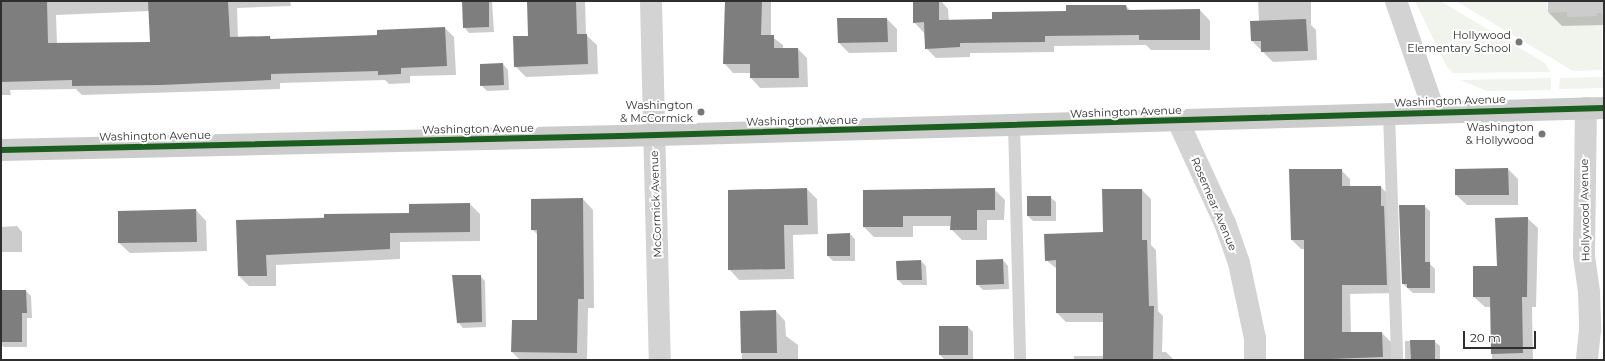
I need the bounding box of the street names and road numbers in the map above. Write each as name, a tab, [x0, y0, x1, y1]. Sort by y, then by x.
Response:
street label: Washington Avenue	[1394, 92, 1506, 110]
street label: Washington Avenue	[1070, 103, 1182, 121]
street label: Washington Avenue	[746, 113, 858, 129]
street label: Washington Avenue	[422, 121, 534, 137]
street label: Washington Avenue	[99, 128, 211, 144]
street label: McCormick Avenue	[648, 150, 664, 258]
street label: Rosemear Avenue	[1188, 155, 1240, 253]
street label: Hollywood Avenue	[1578, 159, 1592, 261]

